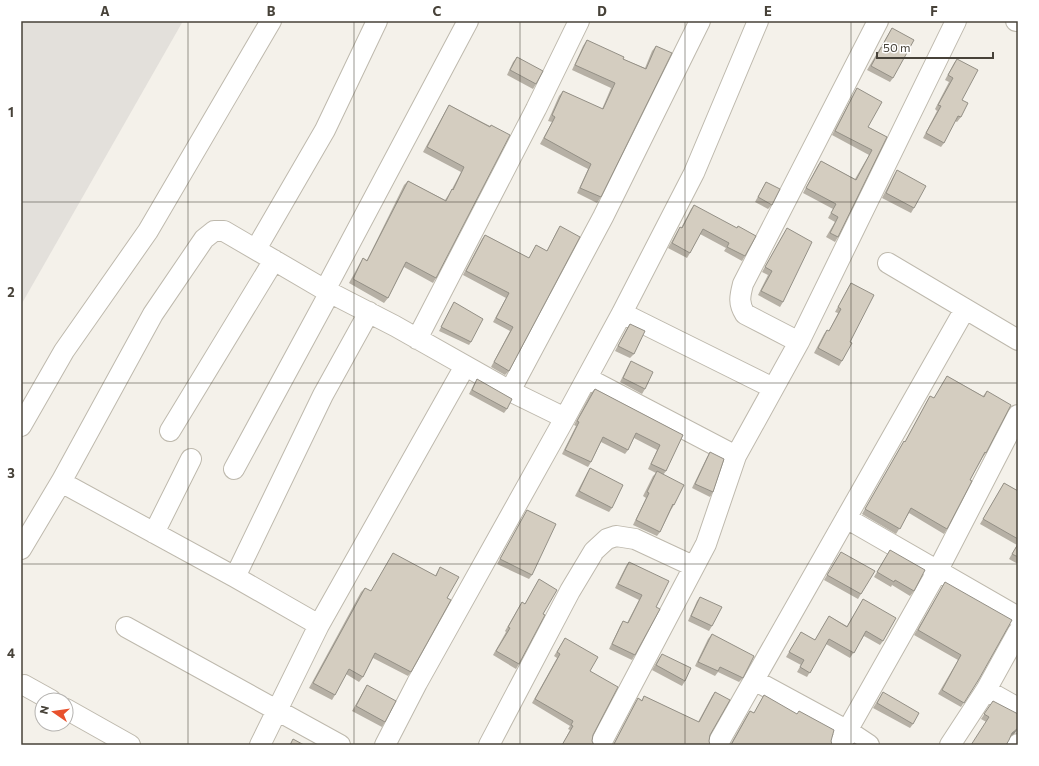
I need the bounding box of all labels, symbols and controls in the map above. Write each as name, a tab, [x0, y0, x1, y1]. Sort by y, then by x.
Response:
text: A	[100, 3, 110, 19]
text: B	[267, 3, 276, 19]
text: C	[433, 3, 442, 19]
text: D	[597, 3, 607, 19]
text: E	[764, 3, 772, 19]
text: F	[930, 3, 938, 19]
scale bar	[877, 34, 993, 60]
text: 50 m	[883, 40, 911, 54]
text: 1	[8, 104, 14, 120]
text: 2	[7, 284, 15, 300]
text: 3	[7, 465, 15, 481]
text: 4	[7, 645, 15, 661]
north arrow	[34, 692, 74, 732]
text: N	[37, 704, 51, 715]

